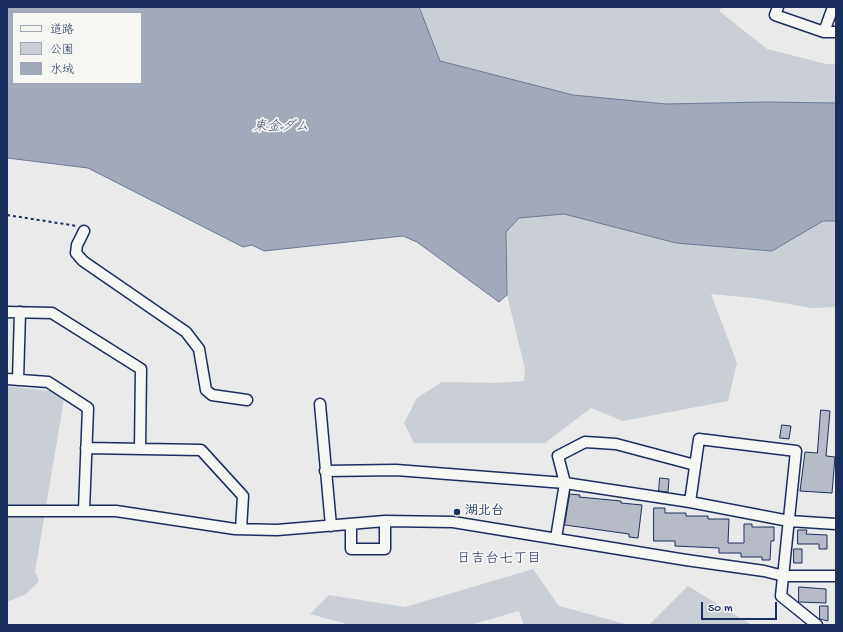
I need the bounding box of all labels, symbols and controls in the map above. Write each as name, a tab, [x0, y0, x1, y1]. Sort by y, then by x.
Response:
legend	[12, 12, 142, 84]
text: 道路	[50, 24, 74, 38]
text: 公園	[50, 44, 74, 58]
text: 水域	[50, 64, 74, 78]
water label: 東金ダム	[253, 120, 309, 136]
place label: 湖北台	[465, 504, 504, 520]
marker: 湖北台	[452, 507, 462, 517]
district label: 日吉台七丁目	[457, 552, 541, 568]
scale bar	[703, 594, 779, 620]
text: 50 m	[708, 602, 733, 616]

